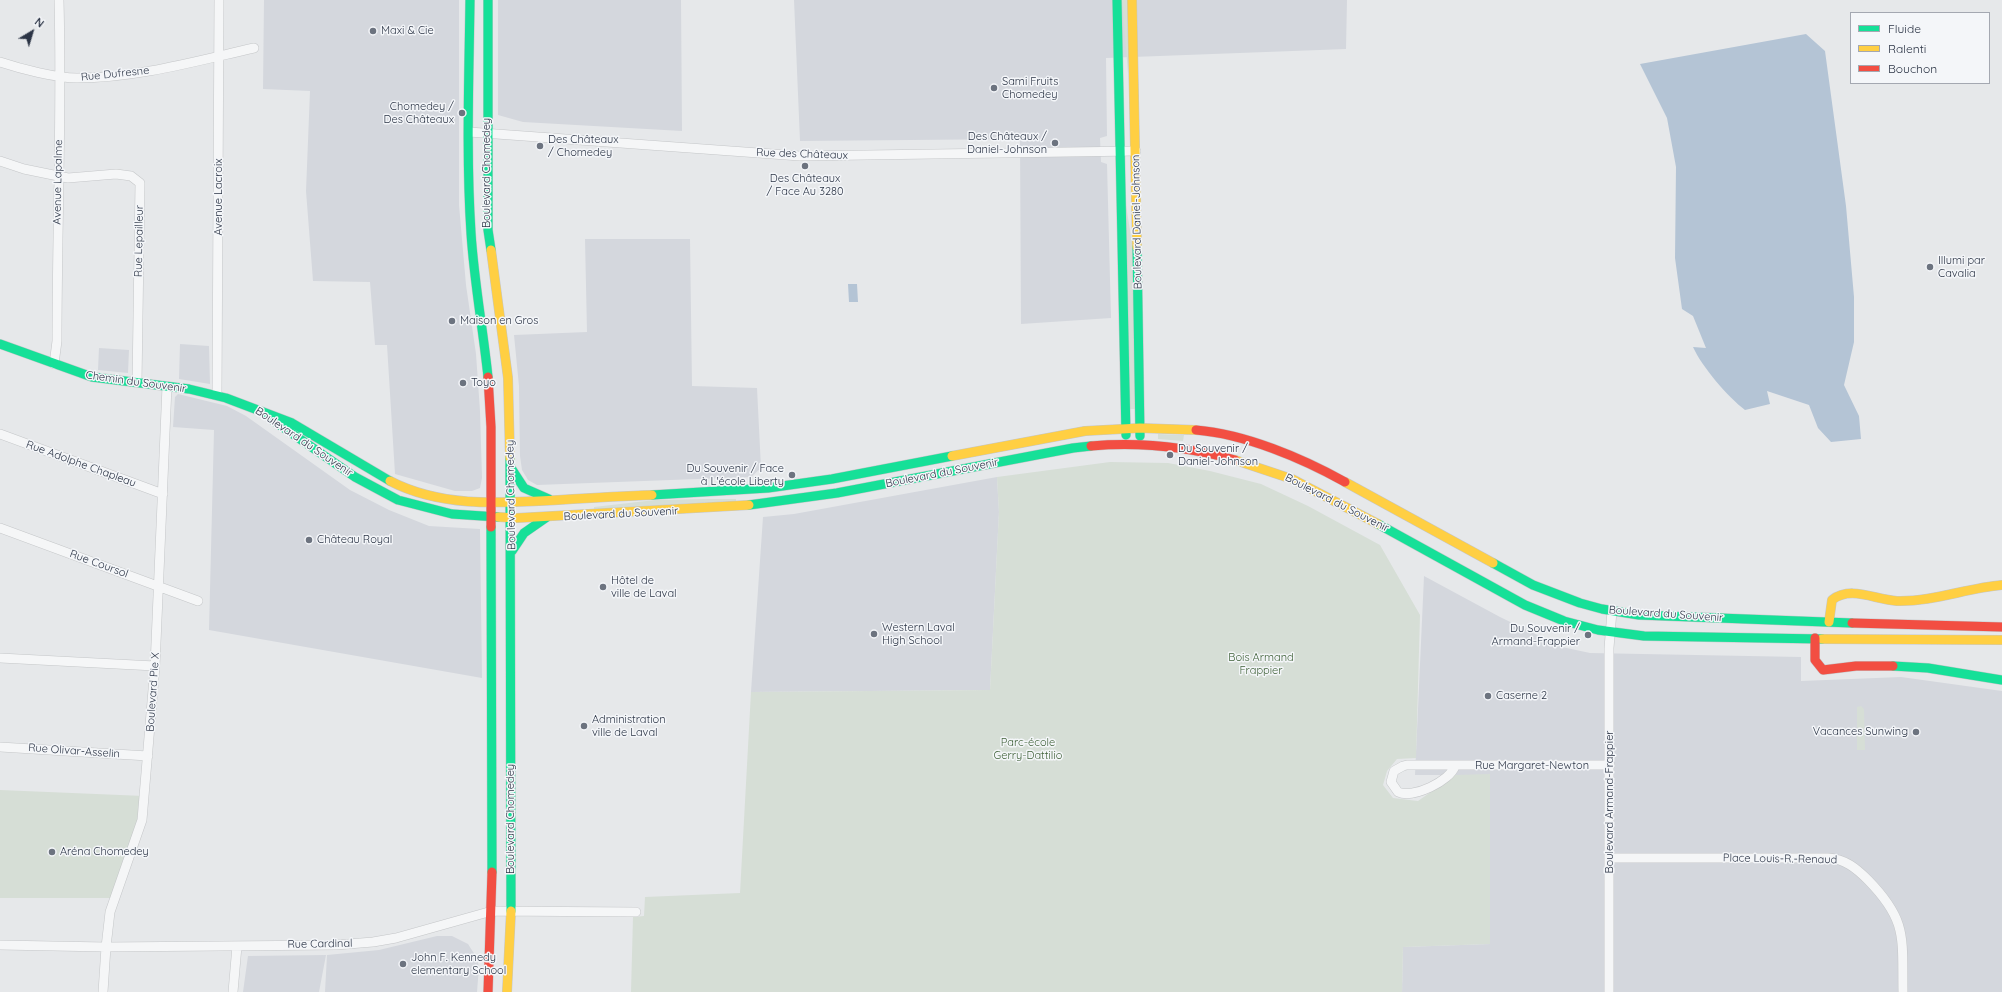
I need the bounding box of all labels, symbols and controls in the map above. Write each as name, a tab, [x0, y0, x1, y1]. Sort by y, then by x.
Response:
north arrow	[12, 12, 52, 52]
legend	[1850, 12, 1990, 84]
text: N	[32, 15, 47, 31]
text: Fluide	[1888, 21, 1921, 36]
place label: Maxi & Cie	[381, 24, 434, 38]
marker: Maxi & Cie	[368, 26, 378, 36]
text: Ralenti	[1888, 41, 1926, 56]
text: Bouchon	[1888, 61, 1937, 76]
street label: Rue Dufresne	[80, 64, 150, 84]
place label: Sami Fruits Chomedey	[1002, 75, 1058, 101]
marker: Sami Fruits Chomedey	[989, 83, 999, 93]
place label: Chomedey / Des Châteaux	[383, 100, 454, 126]
marker: Chomedey / Des Châteaux	[457, 108, 467, 118]
street label: Boulevard Chomedey	[480, 118, 494, 228]
place label: Des Châteaux / Daniel-Johnson	[967, 130, 1047, 156]
place label: Des Châteaux / Chomedey	[548, 133, 619, 159]
marker: Des Châteaux / Daniel-Johnson	[1050, 138, 1060, 148]
street label: Avenue Lapalme	[51, 139, 65, 225]
marker: Des Châteaux / Chomedey	[535, 141, 545, 151]
street label: Rue des Châteaux	[756, 146, 848, 162]
street label: Boulevard Daniel-Johnson	[1129, 155, 1145, 289]
street label: Avenue Lacroix	[212, 158, 226, 236]
marker: Des Châteaux / Face Au 3280	[800, 161, 810, 171]
place label: Des Châteaux / Face Au 3280	[767, 172, 843, 198]
street label: Rue Lepailleur	[132, 205, 146, 277]
place label: Illumi par Cavalia	[1938, 254, 1985, 280]
marker: Illumi par Cavalia	[1925, 262, 1935, 272]
place label: Maison en Gros	[460, 314, 538, 328]
marker: Maison en Gros	[447, 316, 457, 326]
street label: Chemin du Souvenir	[85, 368, 187, 396]
place label: Toyo	[471, 376, 496, 390]
marker: Toyo	[458, 378, 468, 388]
street label: Boulevard du Souvenir	[253, 404, 355, 480]
street label: Rue Adolphe Chapleau	[24, 438, 138, 490]
street label: Boulevard Chomedey	[503, 440, 519, 550]
place label: Du Souvenir / Daniel-Johnson	[1178, 442, 1258, 468]
marker: Du Souvenir / Daniel-Johnson	[1165, 450, 1175, 460]
street label: Boulevard du Souvenir	[884, 456, 1000, 490]
place label: Du Souvenir / Face à L'école Liberty	[686, 462, 784, 488]
marker: Du Souvenir / Face à L'école Liberty	[787, 470, 797, 480]
street label: Boulevard du Souvenir	[1283, 471, 1391, 535]
street label: Boulevard du Souvenir	[563, 504, 679, 524]
place label: Château Royal	[317, 533, 392, 547]
marker: Château Royal	[304, 535, 314, 545]
street label: Rue Coursol	[68, 547, 130, 581]
place label: Hôtel de ville de Laval	[611, 574, 677, 600]
marker: Hôtel de ville de Laval	[598, 582, 608, 592]
street label: Boulevard du Souvenir	[1608, 603, 1724, 625]
place label: Western Laval High School	[882, 621, 955, 647]
place label: Du Souvenir / Armand-Frappier	[1492, 622, 1580, 648]
marker: Western Laval High School	[869, 629, 879, 639]
marker: Du Souvenir / Armand-Frappier	[1583, 630, 1593, 640]
park label: Bois Armand Frappier	[1228, 651, 1294, 677]
street label: Boulevard Pie X	[144, 652, 162, 732]
place label: Caserne 2	[1496, 689, 1547, 703]
marker: Caserne 2	[1483, 691, 1493, 701]
place label: Administration ville de Laval	[592, 713, 666, 739]
marker: Administration ville de Laval	[579, 721, 589, 731]
place label: Vacances Sunwing	[1813, 725, 1908, 739]
marker: Vacances Sunwing	[1911, 727, 1921, 737]
street label: Boulevard Armand-Frappier	[1603, 730, 1617, 874]
park label: Parc-école Gerry-Dattilio	[994, 736, 1062, 762]
street label: Rue Olivar-Asselin	[28, 741, 120, 761]
street label: Rue Margaret-Newton	[1475, 759, 1589, 773]
street label: Boulevard Chomedey	[504, 764, 518, 874]
place label: Aréna Chomedey	[60, 845, 149, 859]
marker: Aréna Chomedey	[47, 847, 57, 857]
street label: Place Louis-R.-Renaud	[1723, 851, 1837, 867]
street label: Rue Cardinal	[287, 937, 353, 951]
place label: John F. Kennedy elementary School	[411, 951, 506, 977]
marker: John F. Kennedy elementary School	[398, 959, 408, 969]

